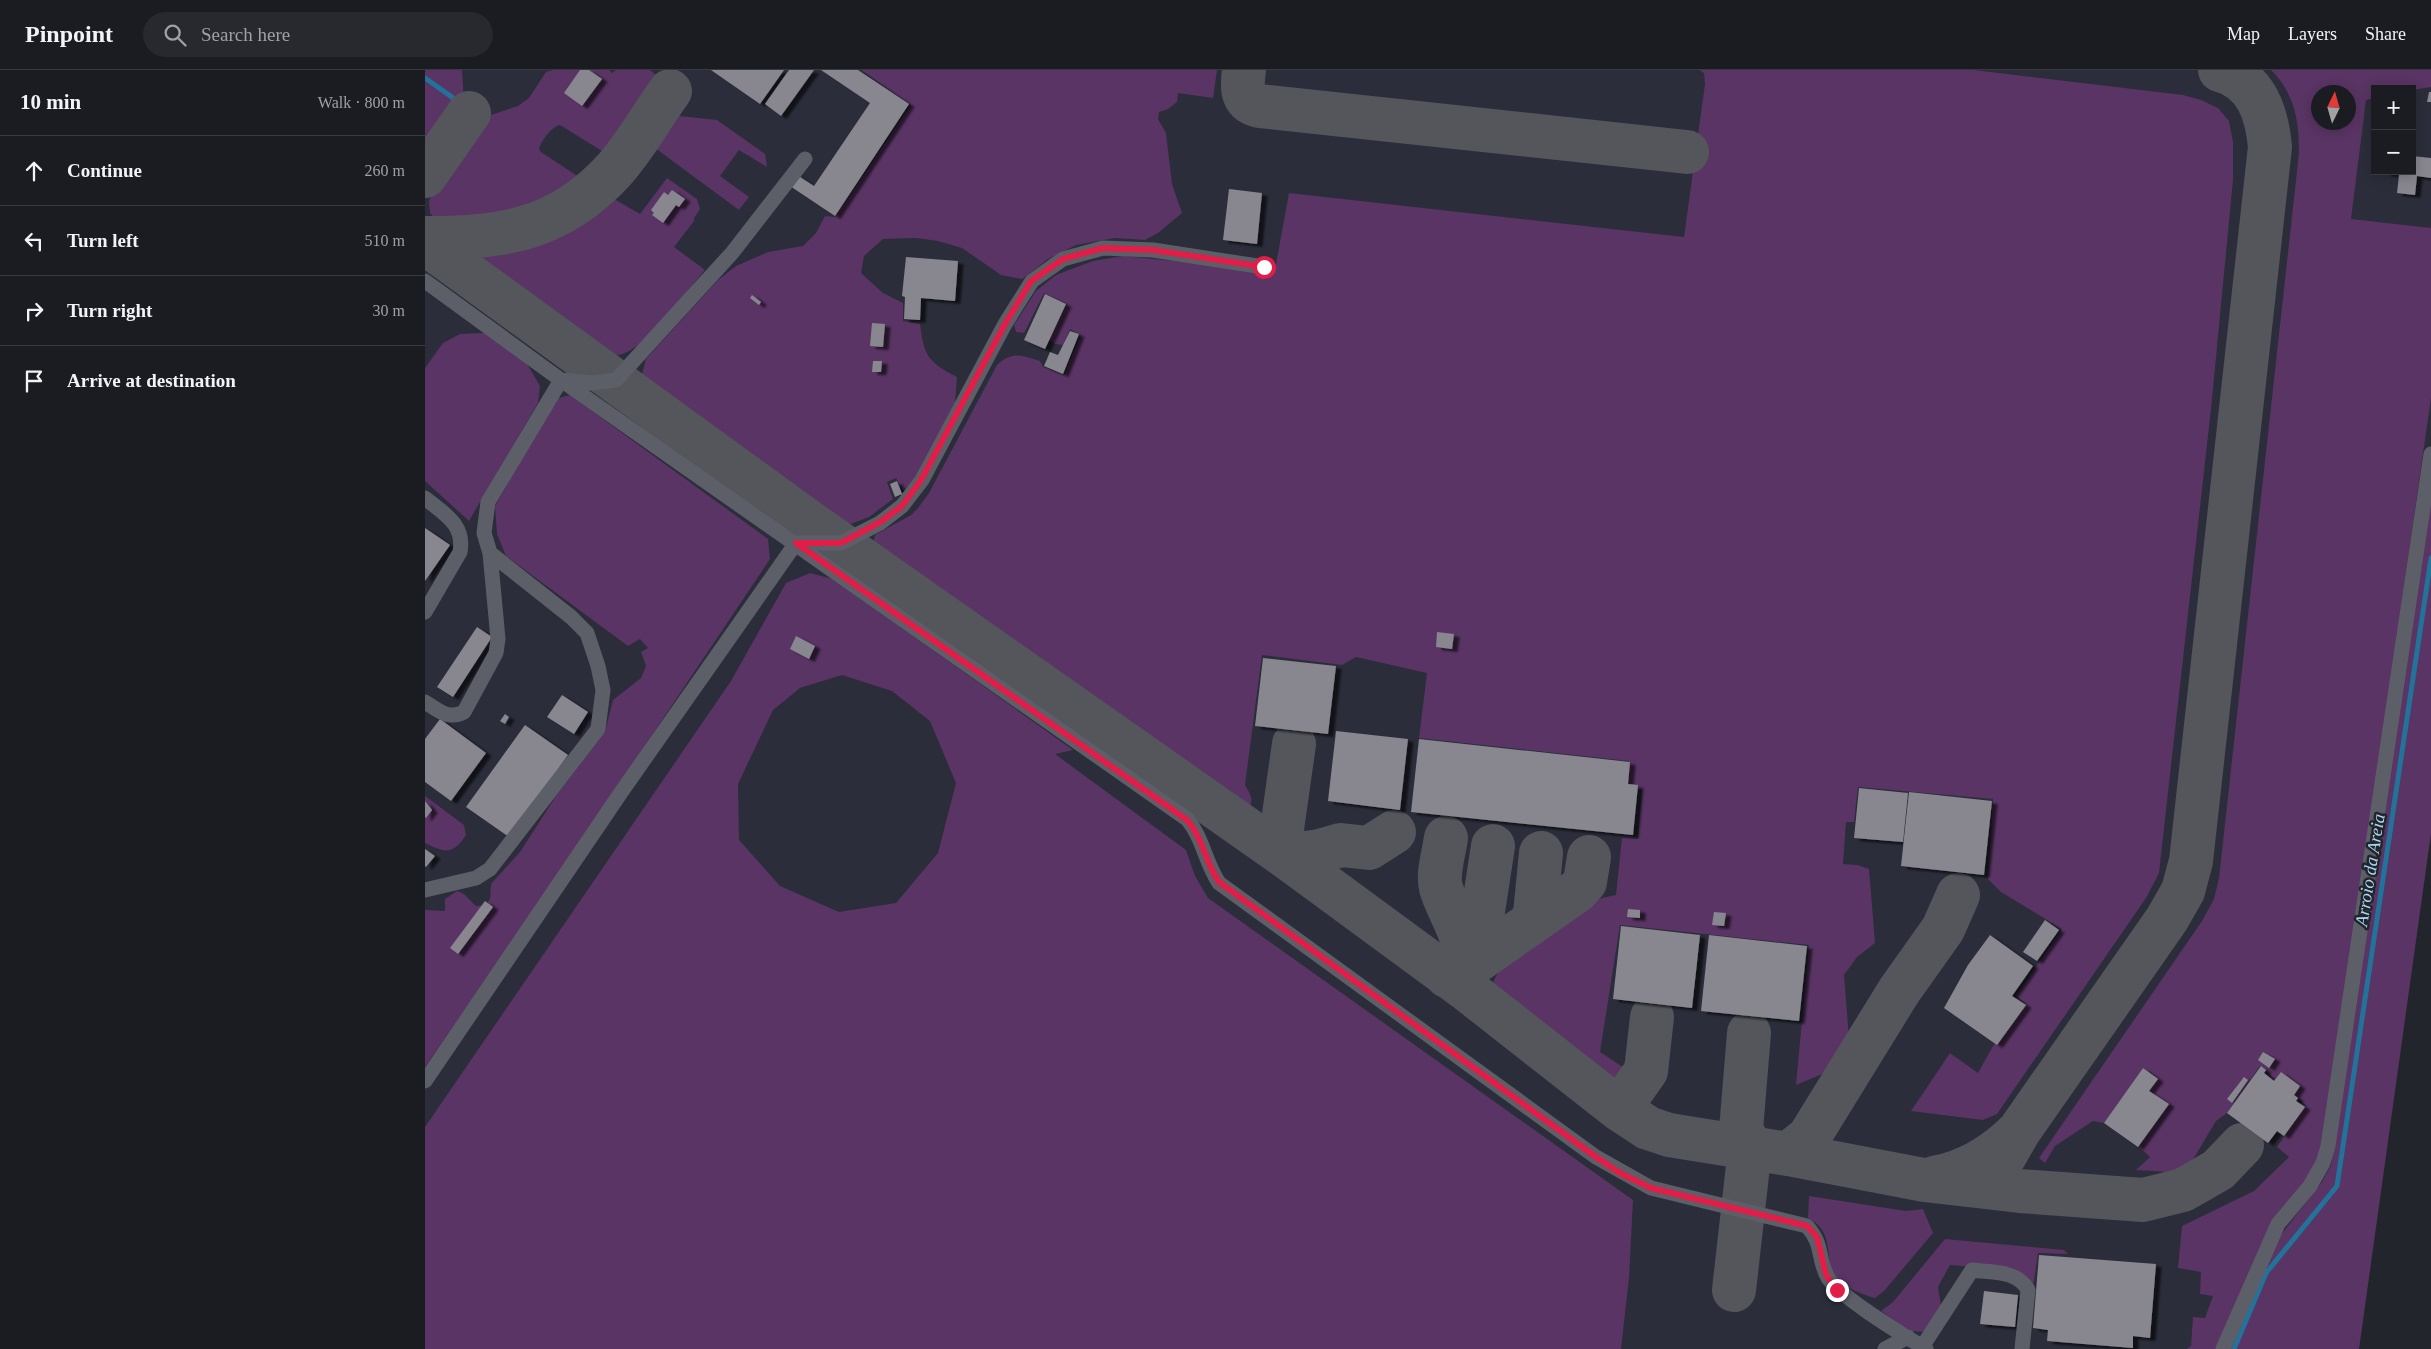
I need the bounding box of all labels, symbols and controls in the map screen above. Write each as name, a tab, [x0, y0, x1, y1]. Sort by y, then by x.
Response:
search box	[143, 12, 493, 57]
text: Pinpoint	[25, 21, 113, 47]
icon: search	[161, 21, 189, 49]
text: Search here	[201, 24, 290, 45]
text: Map	[2227, 24, 2260, 44]
text: Layers	[2288, 24, 2337, 44]
text: Share	[2365, 24, 2406, 44]
north arrow	[2311, 85, 2356, 130]
map controls	[2371, 85, 2416, 175]
button: +	[2371, 85, 2416, 130]
text: 10 min	[20, 90, 81, 114]
text: Walk · 800 m	[318, 94, 405, 111]
button: −	[2371, 130, 2416, 175]
icon: ahead	[20, 157, 48, 185]
text: Continue	[67, 160, 142, 181]
text: 260 m	[365, 162, 405, 179]
icon: left	[20, 227, 48, 255]
text: Turn left	[67, 230, 139, 251]
text: 510 m	[365, 232, 405, 249]
route start	[1253, 256, 1276, 279]
icon: right	[20, 297, 48, 325]
text: Turn right	[67, 300, 152, 321]
text: 30 m	[373, 302, 405, 319]
icon: arrive	[20, 367, 48, 395]
text: Arrive at destination	[67, 370, 236, 391]
water label: Arroio da Areia	[2351, 812, 2389, 929]
route end	[1826, 1279, 1849, 1302]

